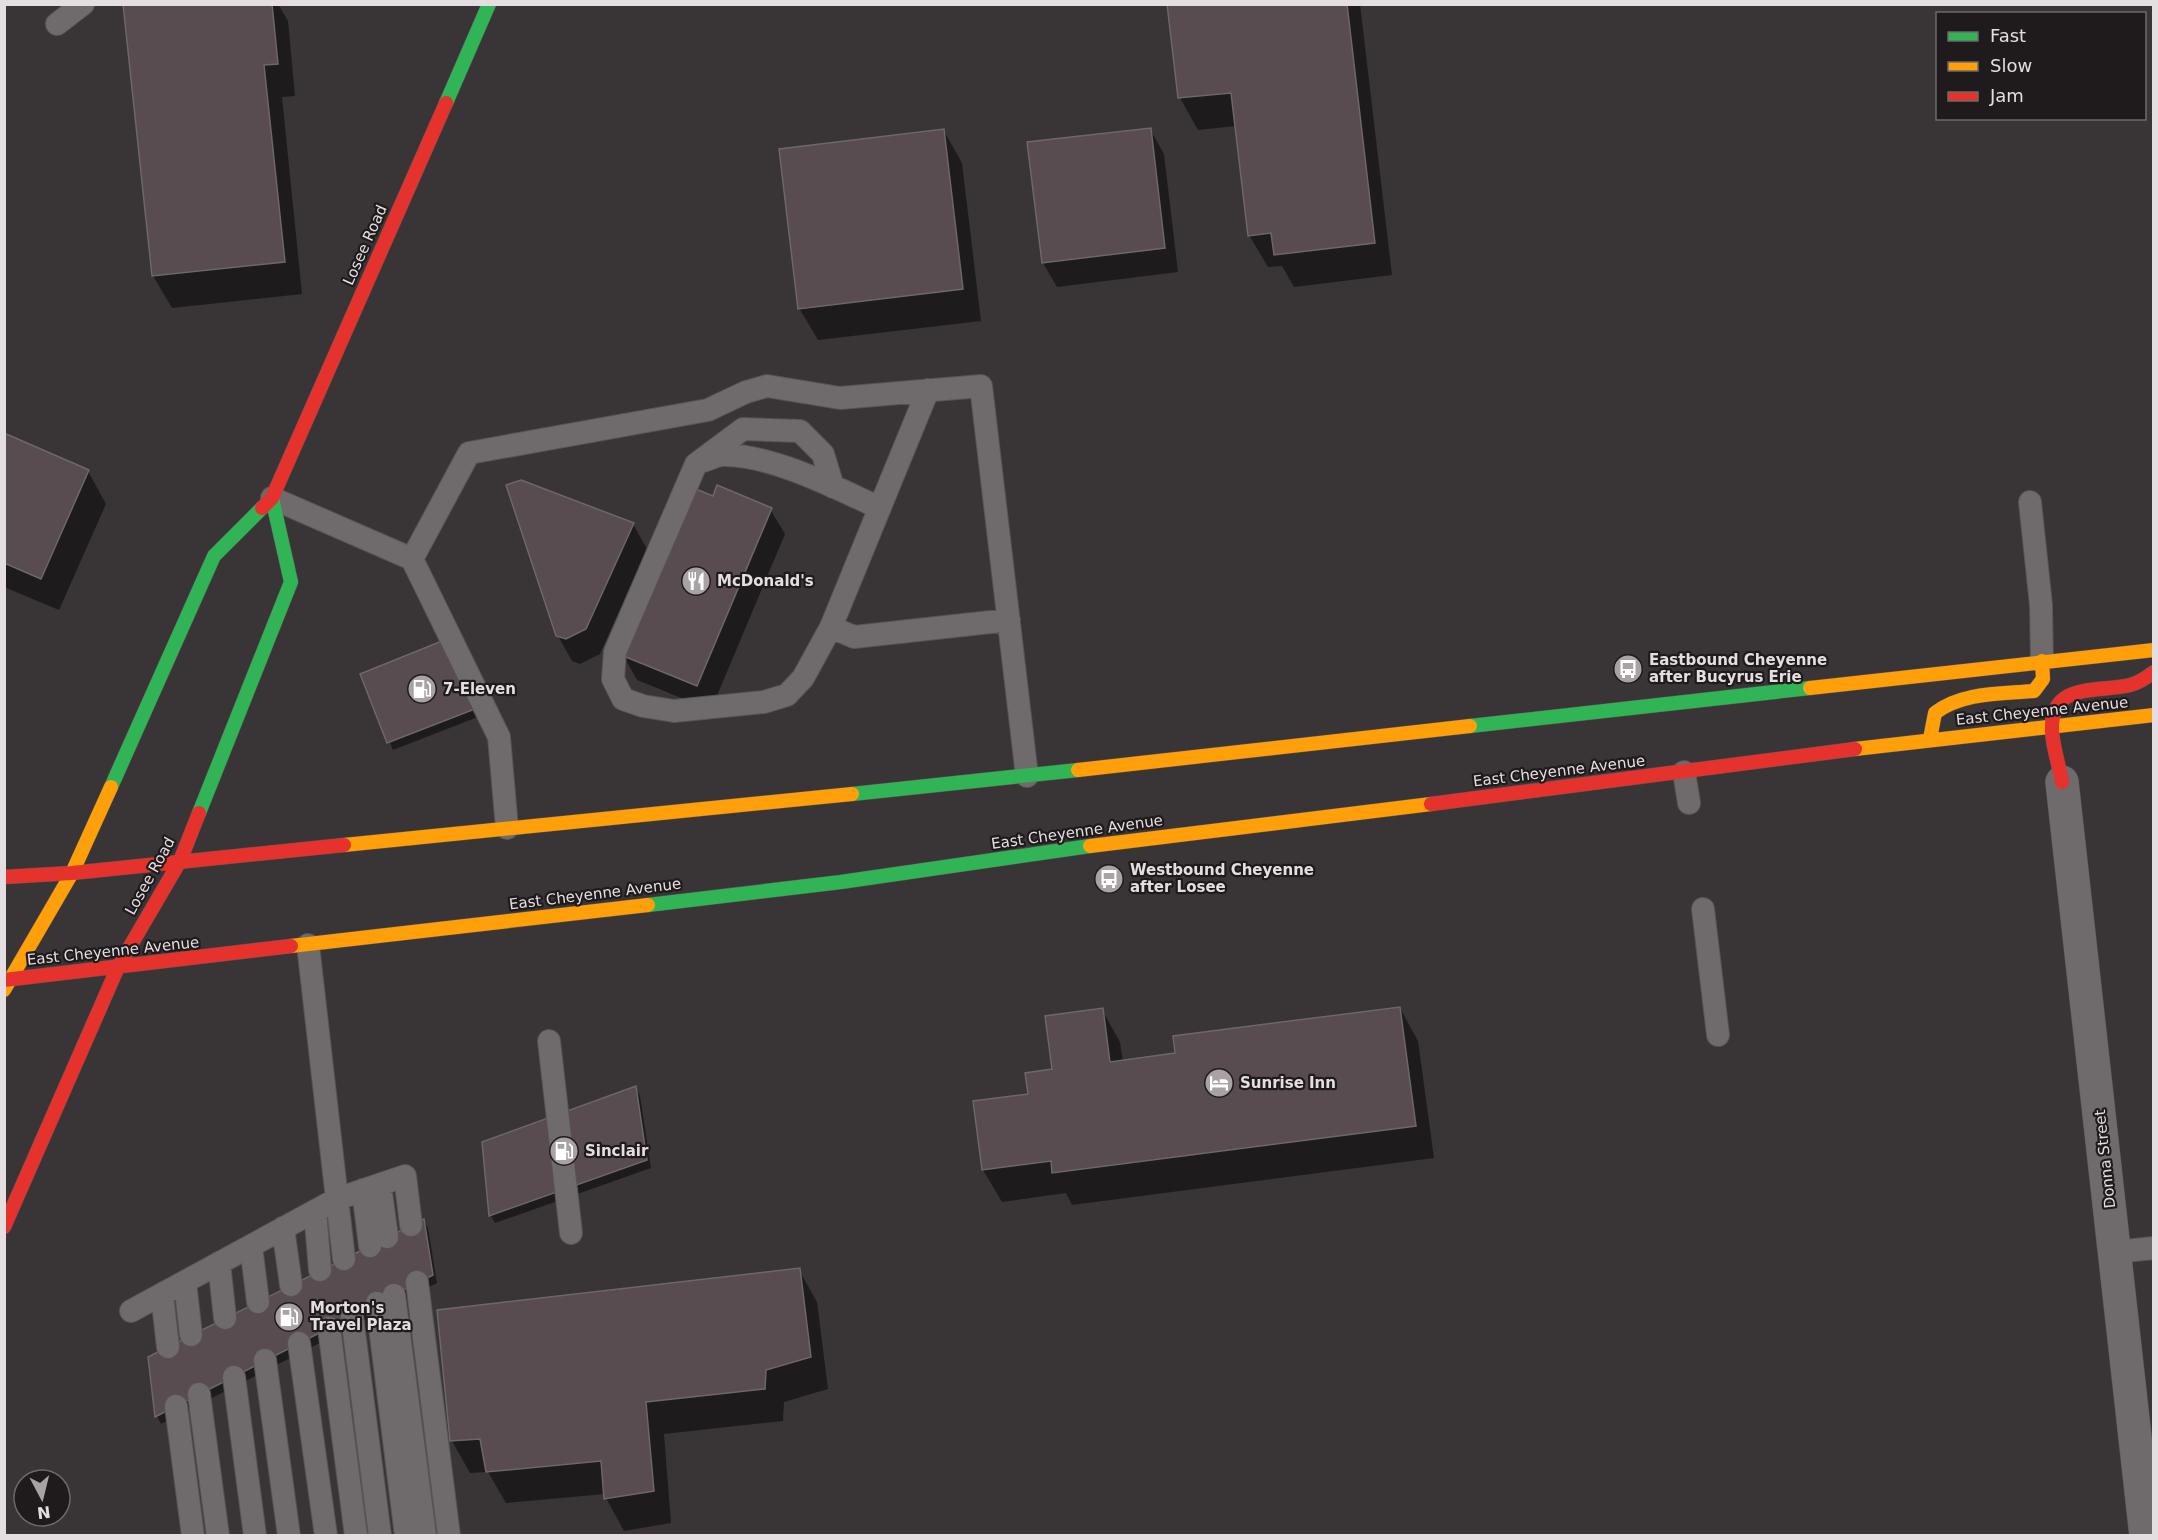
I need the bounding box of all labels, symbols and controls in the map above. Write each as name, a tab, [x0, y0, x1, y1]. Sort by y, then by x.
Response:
legend	[1936, 12, 2146, 120]
text: Fast	[1990, 25, 2026, 46]
text: Slow	[1990, 55, 2032, 76]
text: Jam	[1989, 85, 2024, 106]
street label: Losee Road	[339, 202, 391, 288]
restaurant icon: McDonald's	[680, 565, 712, 597]
place label: McDonald's	[717, 572, 814, 590]
place label: Eastbound Cheyenne after Bucyrus Erie	[1649, 651, 1827, 686]
bus stop icon: Eastbound Cheyenne after Bucyrus Erie	[1612, 653, 1644, 685]
fuel station icon: 7-Eleven	[406, 673, 438, 705]
place label: 7-Eleven	[443, 680, 516, 698]
street label: East Cheyenne Avenue	[1955, 693, 2129, 729]
street label: East Cheyenne Avenue	[1472, 752, 1646, 790]
street label: East Cheyenne Avenue	[990, 811, 1164, 853]
street label: Losee Road	[121, 834, 179, 918]
place label: Westbound Cheyenne after Losee	[1130, 861, 1314, 896]
bus stop icon: Westbound Cheyenne after Losee	[1093, 863, 1125, 895]
street label: East Cheyenne Avenue	[508, 875, 682, 913]
street label: East Cheyenne Avenue	[26, 933, 200, 969]
hotel icon: Sunrise Inn	[1203, 1067, 1235, 1099]
place label: Sunrise Inn	[1240, 1074, 1336, 1092]
street label: Donna Street	[2091, 1109, 2119, 1209]
fuel station icon: Sinclair	[548, 1135, 580, 1167]
place label: Sinclair	[585, 1142, 649, 1160]
place label: Morton's Travel Plaza	[310, 1299, 412, 1334]
fuel station icon: Morton's Travel Plaza	[273, 1301, 305, 1333]
north arrow	[12, 1468, 72, 1528]
text: N	[36, 1502, 52, 1523]

